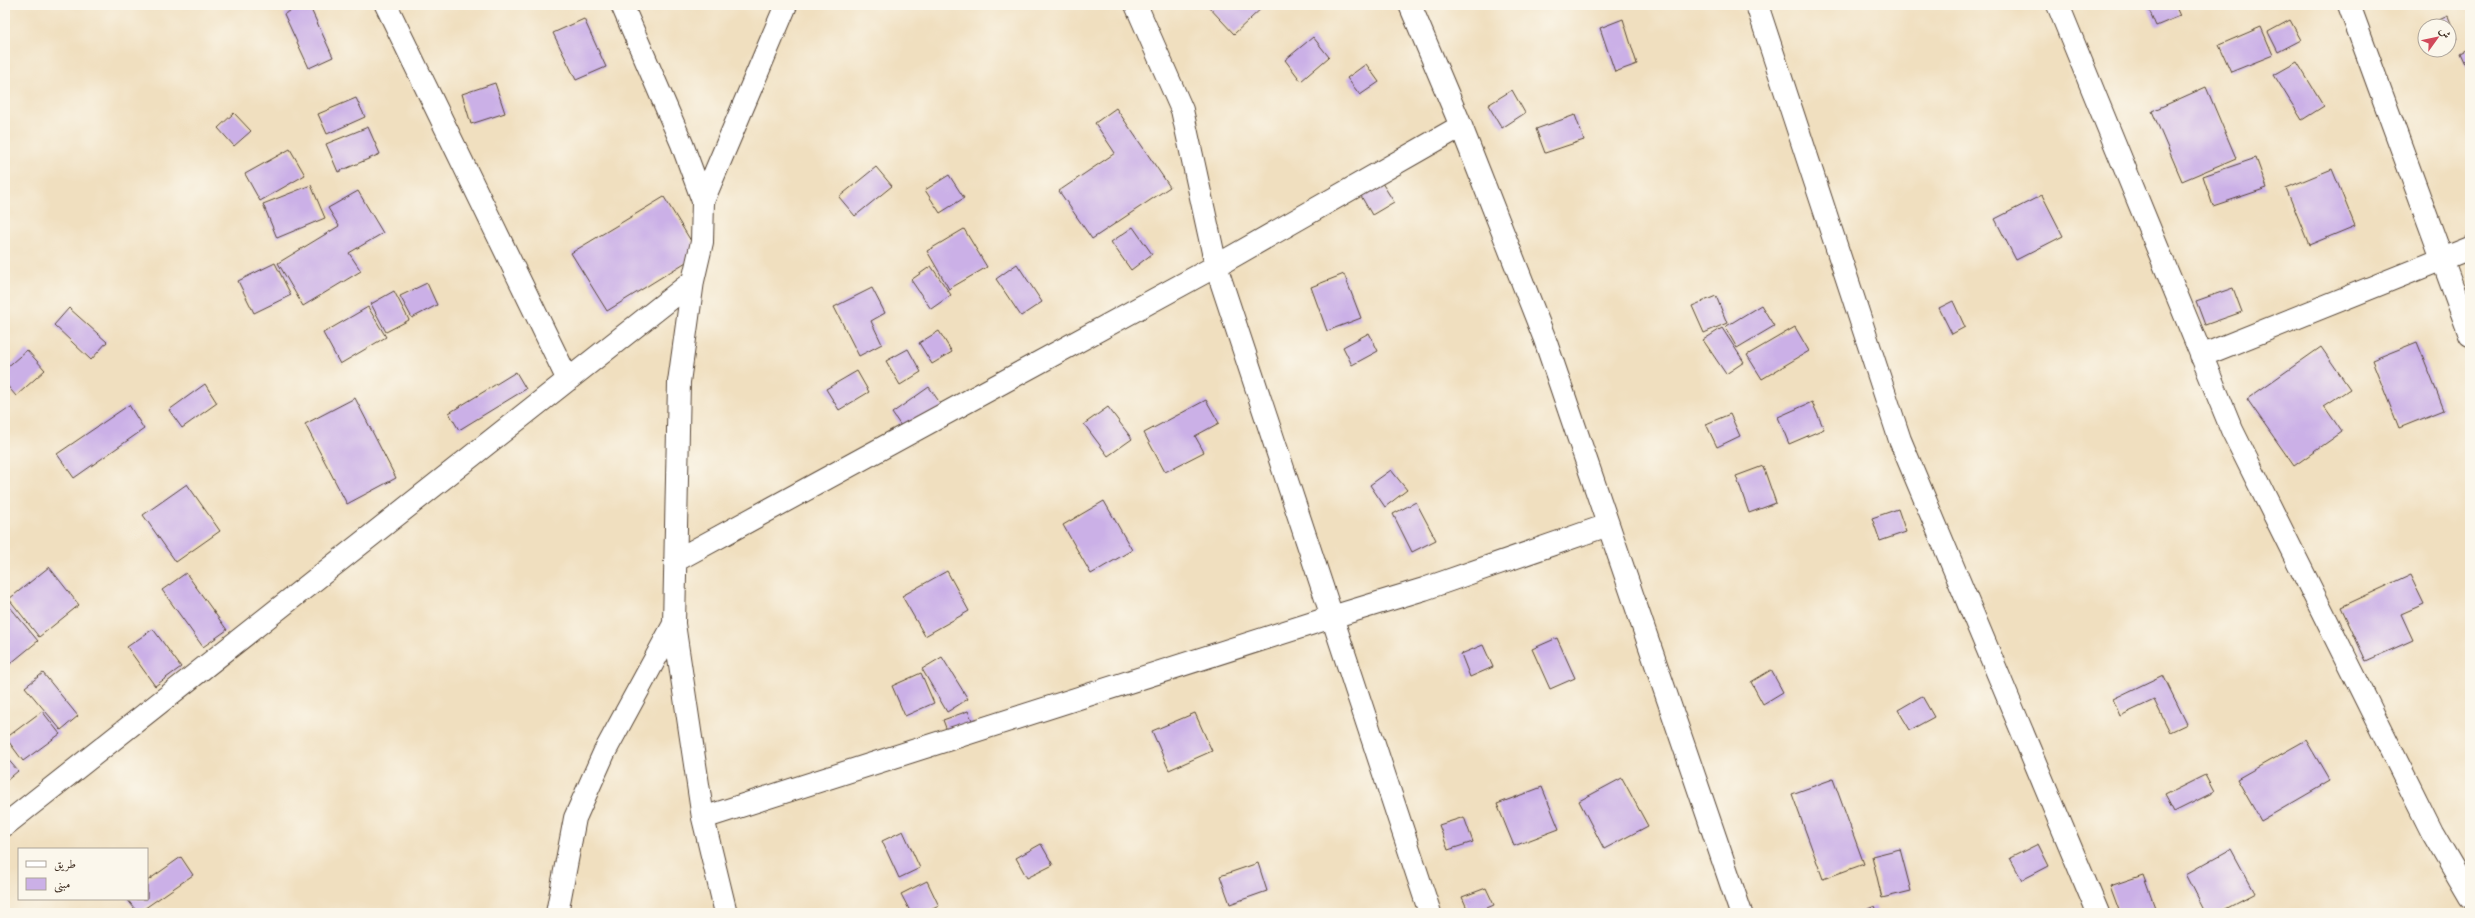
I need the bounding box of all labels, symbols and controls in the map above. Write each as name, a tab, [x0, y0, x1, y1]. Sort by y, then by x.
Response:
north arrow	[2417, 18, 2457, 58]
text: ش	[2436, 25, 2453, 42]
legend	[18, 848, 148, 900]
text: طريق	[54, 857, 76, 872]
text: مبنى	[54, 877, 70, 893]

